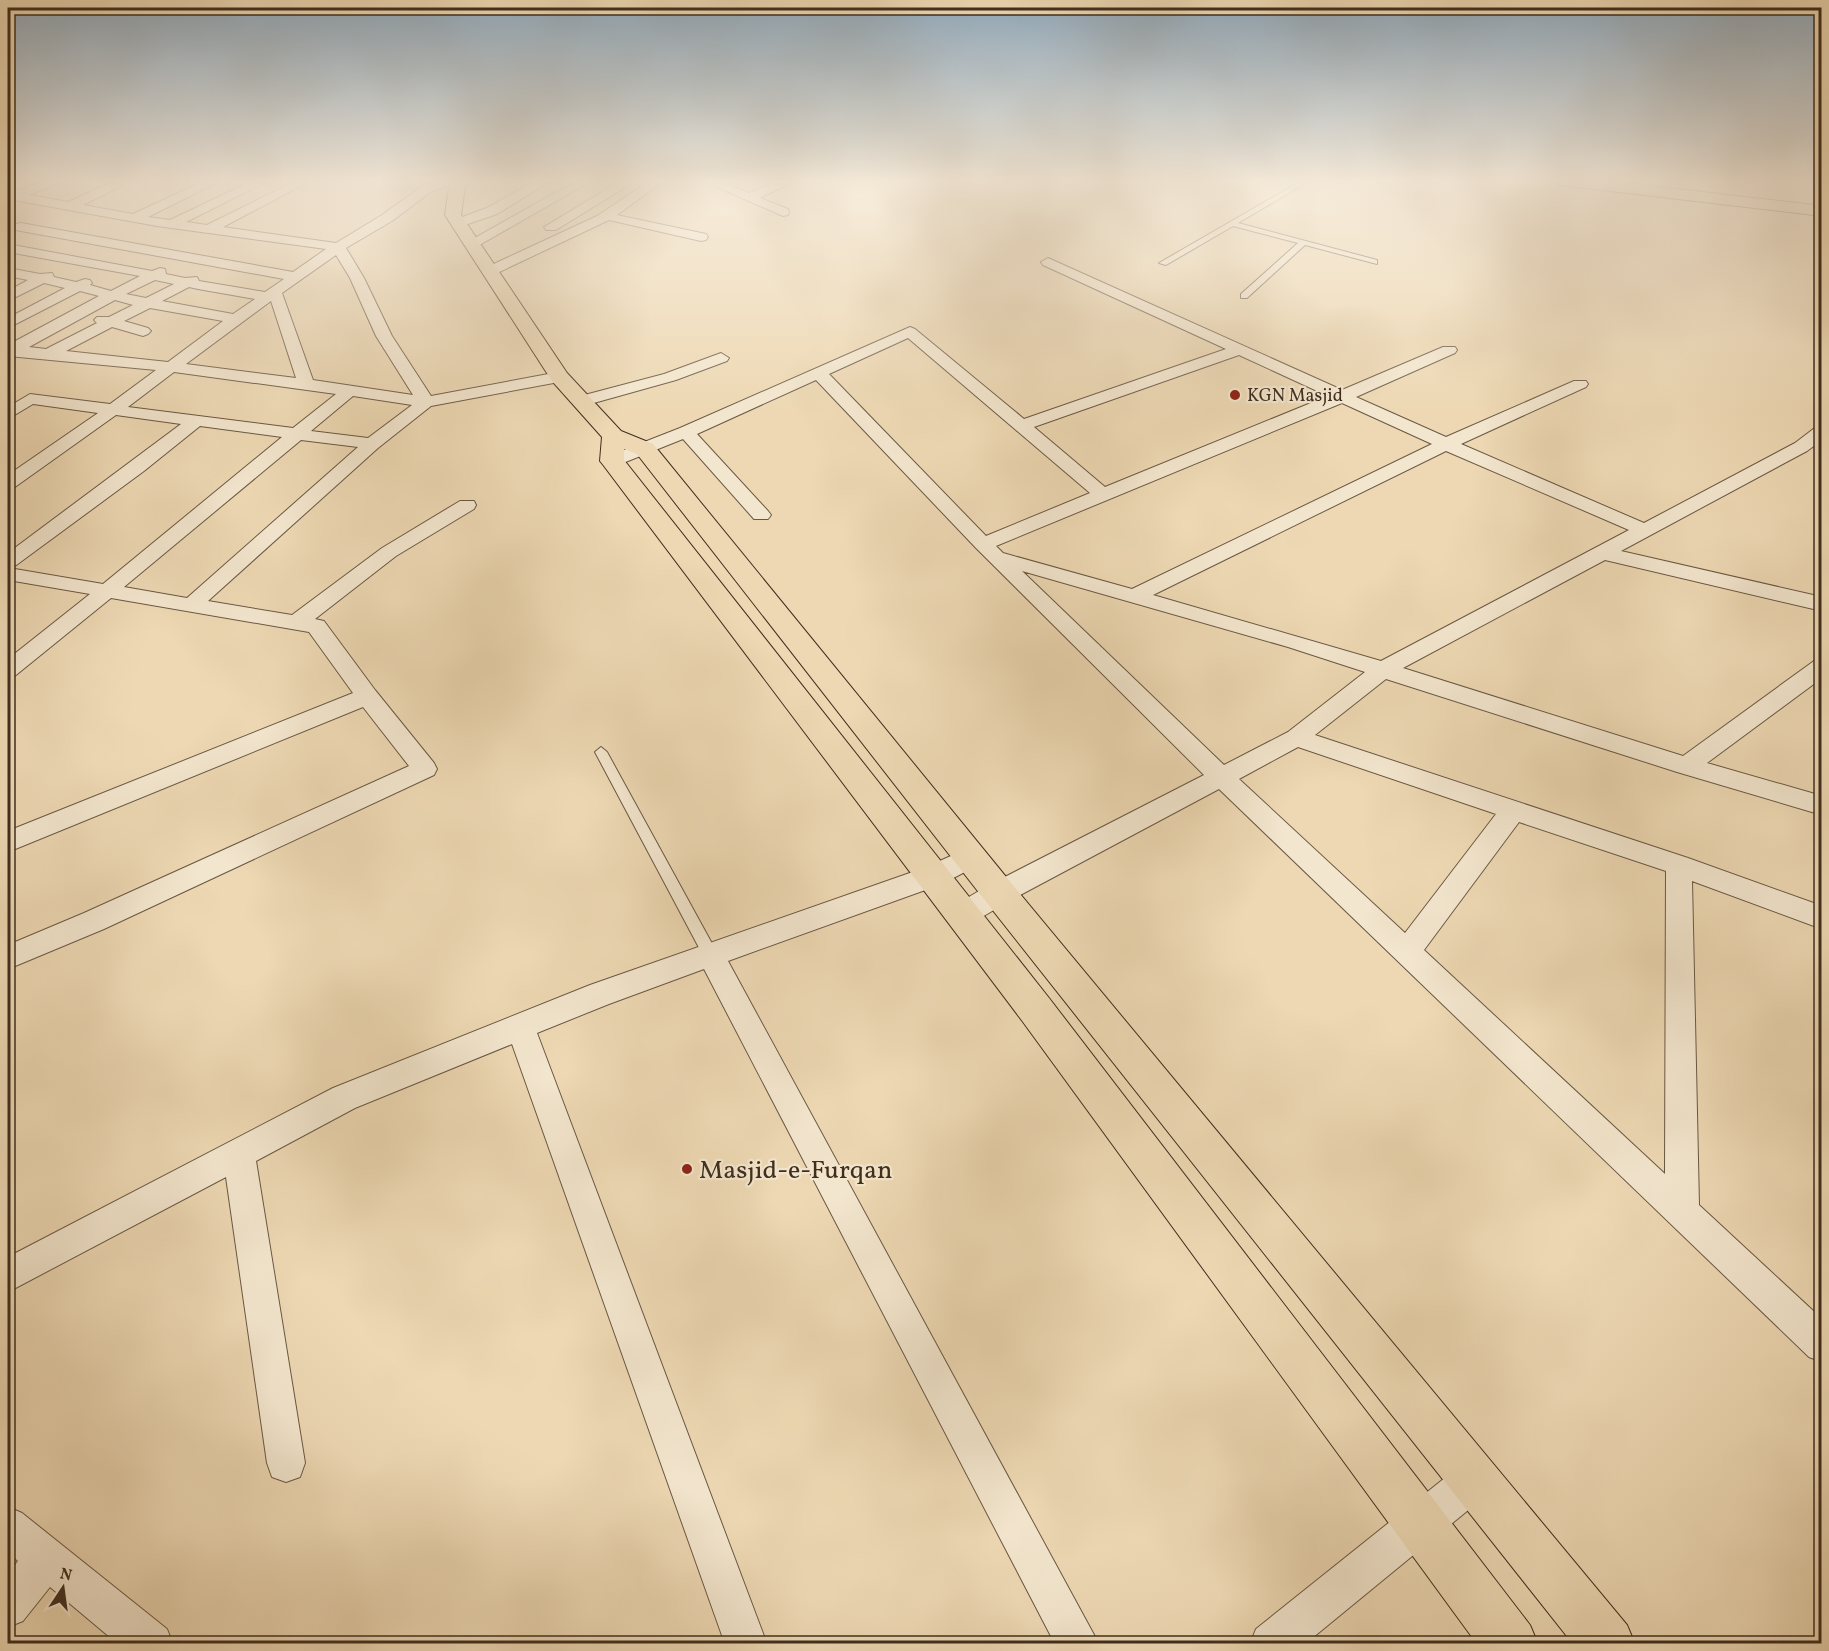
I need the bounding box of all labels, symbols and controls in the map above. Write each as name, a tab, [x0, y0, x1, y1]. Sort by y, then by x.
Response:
place label: KGN Masjid	[1247, 384, 1343, 409]
marker: KGN Masjid	[1228, 388, 1242, 402]
place label: Masjid-e-Furqan	[699, 1153, 893, 1189]
marker: Masjid-e-Furqan	[680, 1162, 694, 1176]
north arrow	[33, 1558, 93, 1618]
text: N	[58, 1563, 74, 1587]

